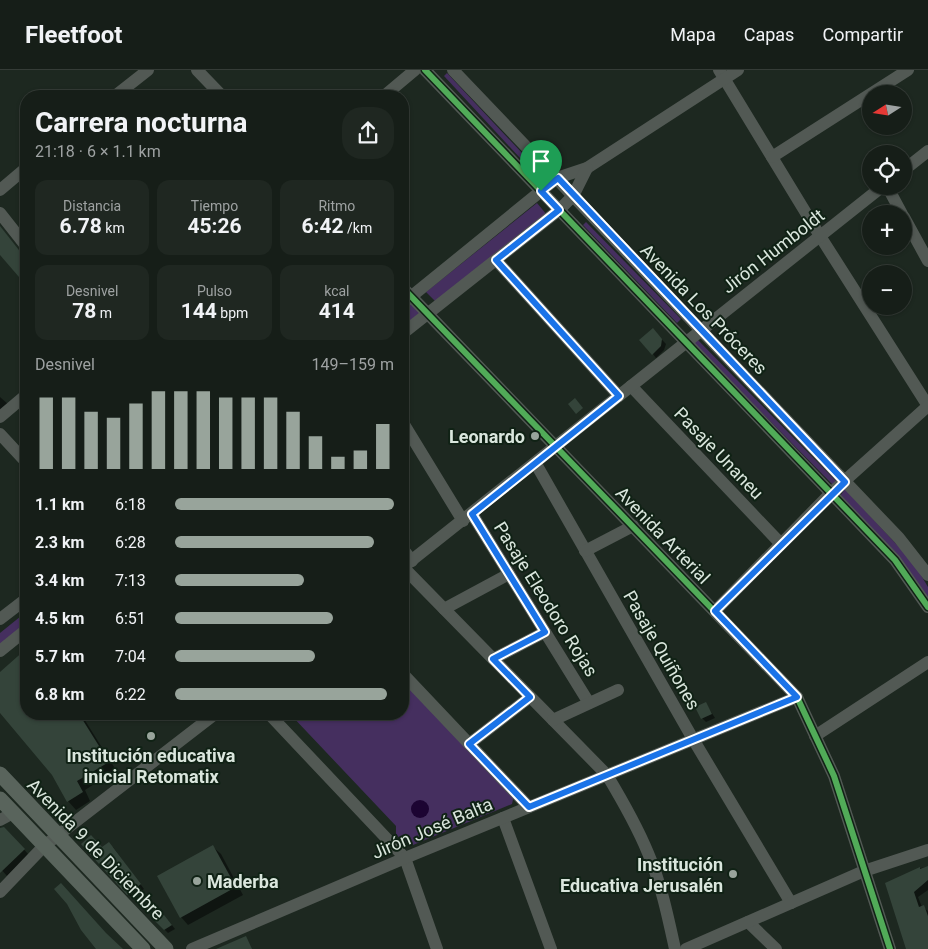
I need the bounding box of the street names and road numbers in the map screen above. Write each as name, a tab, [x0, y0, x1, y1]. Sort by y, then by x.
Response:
street label: Jirón Humboldt	[718, 204, 829, 298]
street label: Avenida Los Próceres	[636, 239, 772, 379]
street label: Pasaje Unaneu	[670, 403, 768, 503]
street label: Avenida Arterial	[611, 482, 715, 588]
street label: Pasaje Eleodoro Rojas	[490, 518, 602, 680]
street label: Pasaje Quiñones	[619, 587, 705, 713]
street label: Avenida 9 de Diciembre	[23, 774, 169, 924]
street label: Jirón José Balta	[368, 793, 496, 863]

